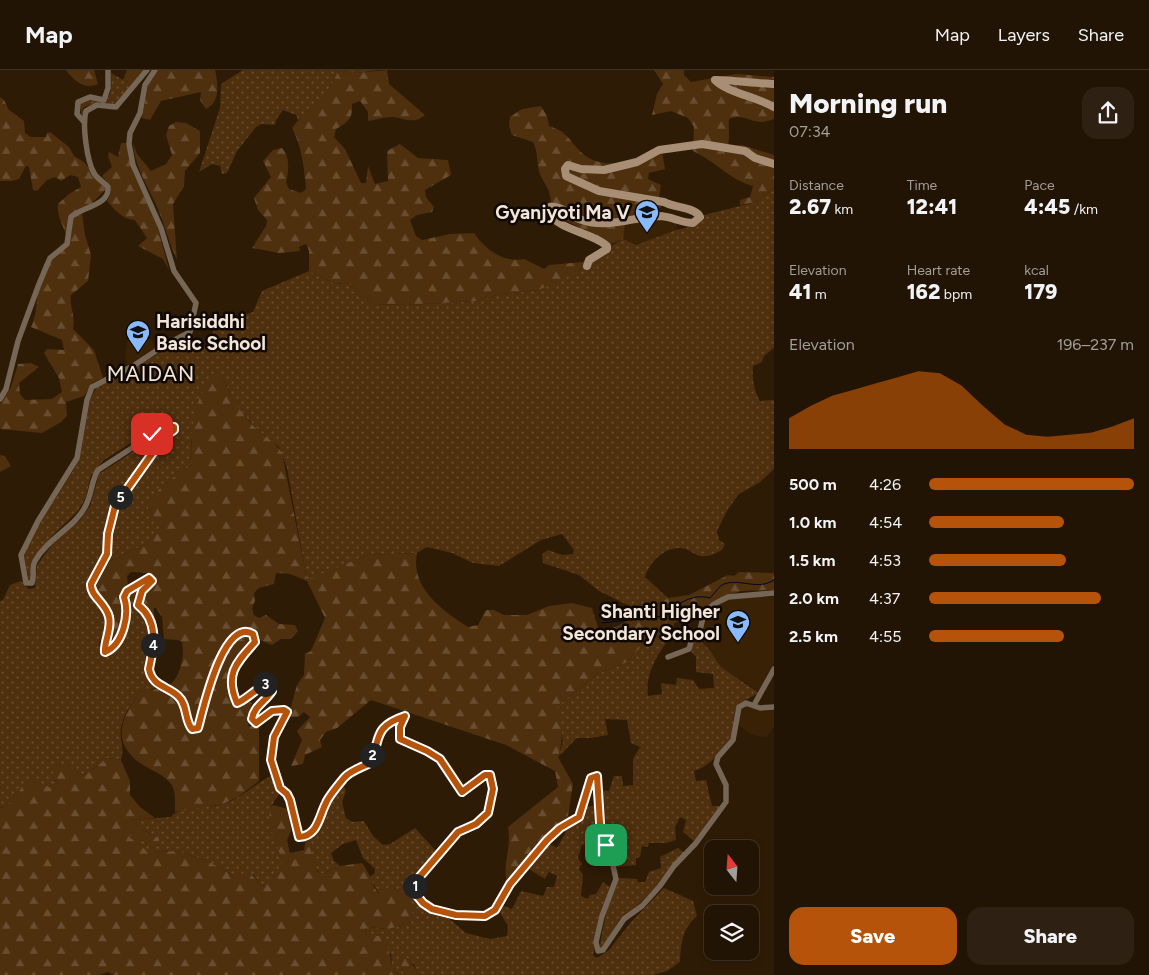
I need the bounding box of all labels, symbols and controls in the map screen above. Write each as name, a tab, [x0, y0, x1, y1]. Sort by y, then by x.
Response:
text: Map	[25, 20, 73, 49]
text: Map	[935, 24, 970, 46]
text: Layers	[998, 24, 1050, 46]
text: Share	[1078, 24, 1124, 46]
text: Morning run	[789, 86, 947, 120]
button: share	[1082, 87, 1134, 139]
text: 07:34	[789, 122, 831, 141]
text: Distance	[789, 177, 844, 194]
text: Time	[907, 177, 937, 194]
text: Pace	[1024, 177, 1055, 194]
text: 2.67	[789, 194, 831, 219]
text: 12:41	[907, 194, 957, 219]
text: 4:45	[1024, 194, 1070, 219]
school or university icon: Gyanjyoti Ma V	[634, 199, 660, 233]
place label: Gyanjyoti Ma V	[495, 201, 630, 224]
text: km	[831, 201, 853, 218]
text: /km	[1070, 201, 1098, 218]
text: Elevation	[789, 262, 847, 279]
text: Heart rate	[907, 262, 970, 279]
text: kcal	[1024, 262, 1049, 279]
text: 41	[789, 279, 811, 304]
text: 162	[907, 279, 940, 304]
text: 179	[1024, 279, 1057, 304]
text: m	[811, 286, 827, 303]
text: bpm	[940, 286, 972, 303]
place label: Harisiddhi Basic School	[156, 310, 266, 355]
school or university icon: Harisiddhi Basic School	[125, 319, 151, 353]
text: Elevation	[789, 335, 855, 354]
text: 196–237 m	[1057, 335, 1134, 354]
district label: MAIDAN	[107, 361, 195, 386]
pin	[131, 413, 173, 455]
icon: check	[138, 420, 166, 448]
text: 500 m	[789, 475, 837, 494]
text: 4:26	[869, 475, 901, 494]
pin: 5	[108, 484, 132, 510]
text: 5	[116, 489, 125, 506]
text: 1.0 km	[789, 513, 836, 532]
text: 4:54	[869, 513, 902, 532]
text: 1.5 km	[789, 551, 835, 570]
text: 4:53	[869, 551, 901, 570]
text: 2.0 km	[789, 589, 839, 608]
text: 4:37	[869, 589, 900, 608]
place label: Shanti Higher Secondary School	[562, 600, 720, 645]
school or university icon: Shanti Higher Secondary School	[725, 609, 751, 643]
text: 2.5 km	[789, 627, 838, 646]
text: 4:55	[869, 627, 901, 646]
pin: 4	[140, 632, 166, 658]
text: 4	[149, 637, 158, 654]
pin: 3	[252, 672, 278, 696]
text: 3	[262, 676, 269, 693]
pin: 2	[360, 742, 384, 768]
text: 2	[368, 747, 377, 764]
pin	[585, 824, 627, 866]
icon: arrive	[592, 831, 620, 859]
north arrow	[704, 840, 759, 895]
map controls	[704, 840, 759, 960]
pin: 1	[402, 874, 428, 898]
text: 1	[413, 878, 418, 895]
button: layers	[704, 905, 759, 960]
button: Save	[789, 907, 957, 965]
button: Share	[967, 907, 1134, 965]

